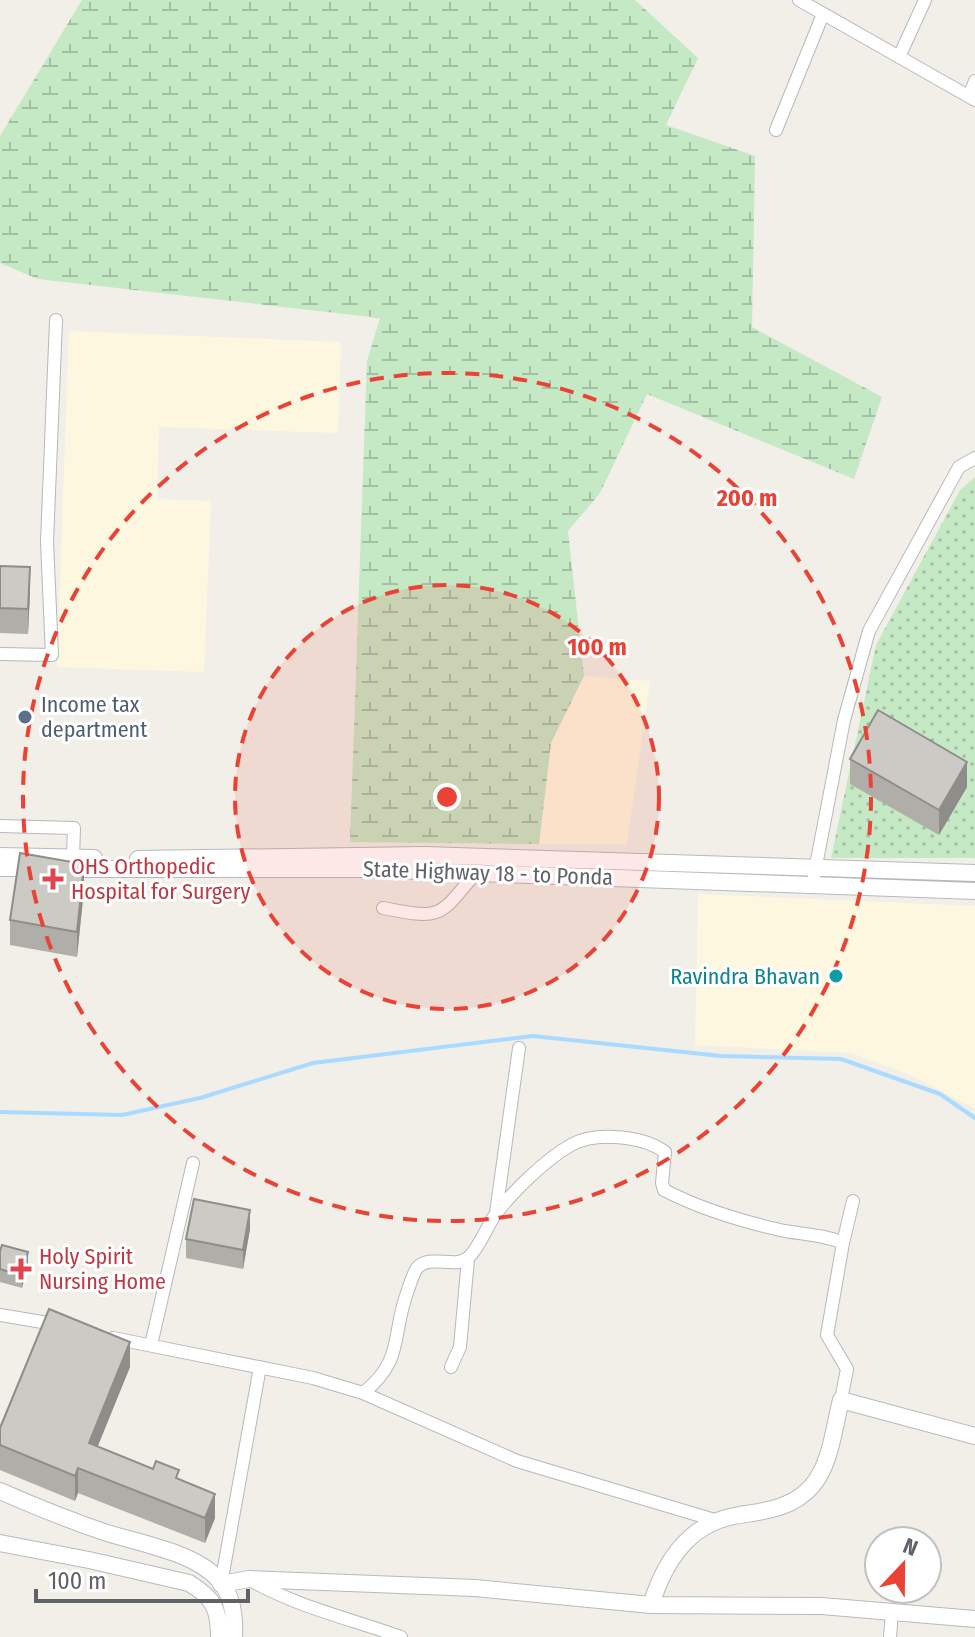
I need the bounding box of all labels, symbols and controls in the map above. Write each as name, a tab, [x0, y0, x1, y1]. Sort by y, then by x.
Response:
text: 200 m	[716, 484, 777, 512]
text: 100 m	[567, 633, 627, 661]
place label: Income tax department	[41, 691, 148, 743]
marker: Income tax department	[16, 708, 34, 726]
centre of rings	[433, 783, 461, 811]
place label: OHS Orthopedic Hospital for Surgery	[71, 853, 250, 905]
street label: State Highway 18 - to Ponda	[362, 855, 614, 891]
marker: OHS Orthopedic Hospital for Surgery	[42, 868, 64, 890]
place label: Ravindra Bhavan	[670, 963, 820, 990]
marker: Ravindra Bhavan	[827, 967, 845, 985]
place label: Holy Spirit Nursing Home	[39, 1243, 166, 1295]
marker: Holy Spirit Nursing Home	[10, 1258, 32, 1280]
north arrow	[863, 1525, 943, 1605]
text: N	[899, 1532, 921, 1562]
scale bar	[36, 1553, 248, 1603]
text: 100 m	[48, 1567, 106, 1595]

